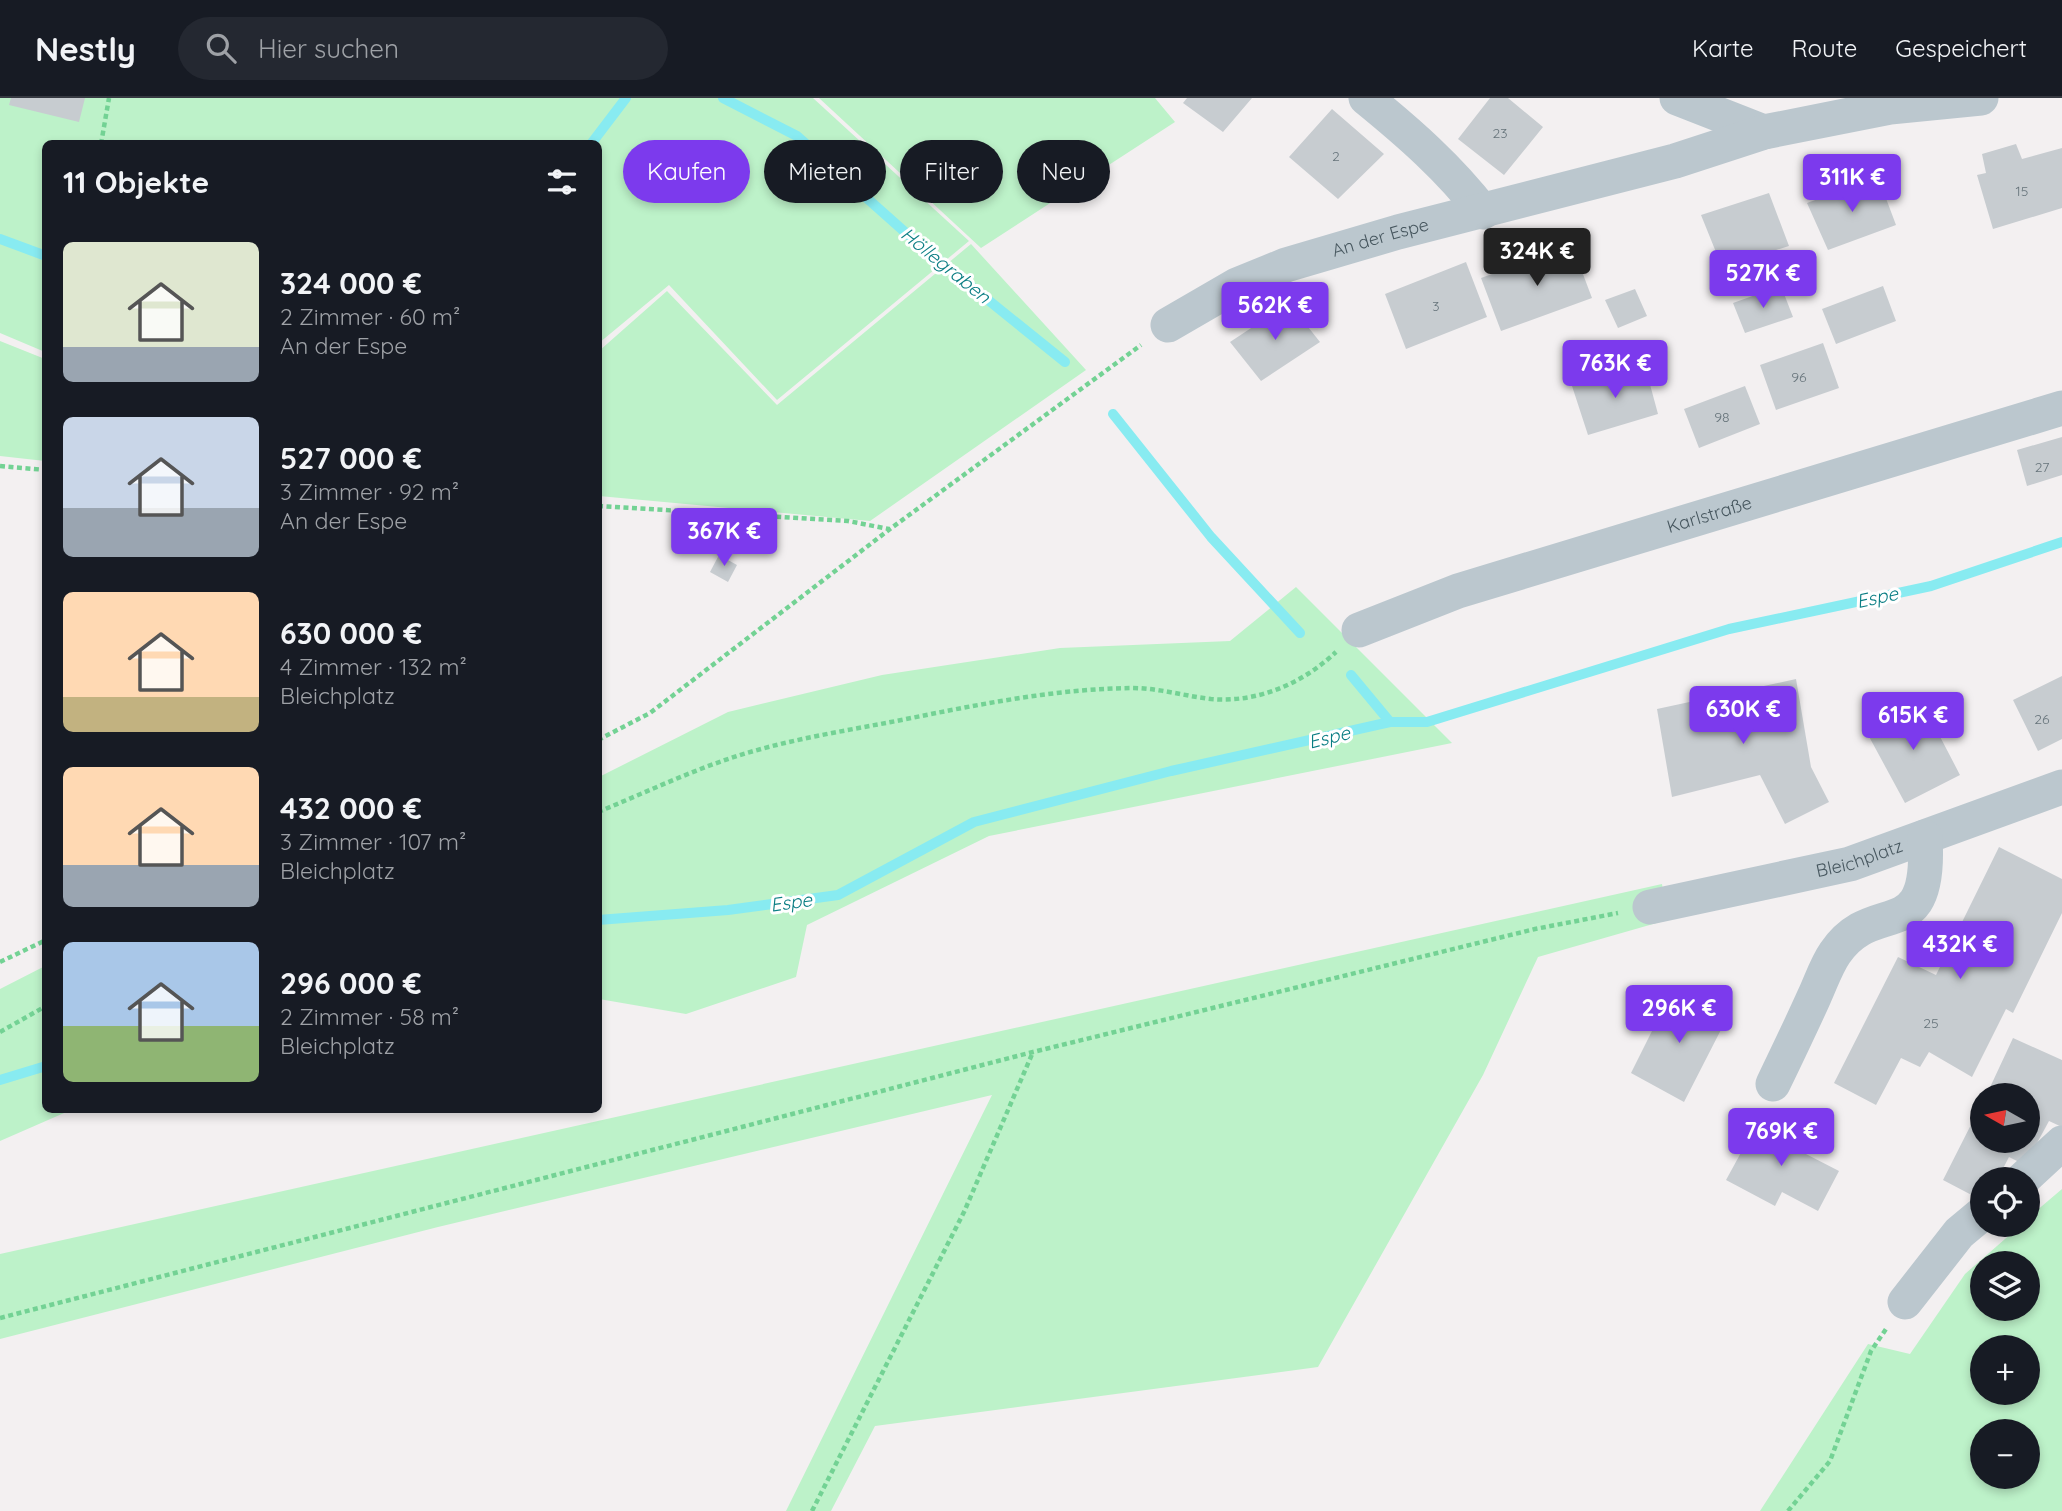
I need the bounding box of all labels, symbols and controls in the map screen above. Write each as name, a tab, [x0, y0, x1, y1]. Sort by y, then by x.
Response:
search box	[178, 17, 668, 80]
text: Nestly	[35, 28, 136, 69]
icon: search	[202, 29, 240, 67]
text: Hier suchen	[258, 32, 399, 65]
text: Karte	[1692, 33, 1754, 63]
text: Route	[1792, 33, 1857, 63]
text: Gespeichert	[1895, 33, 2027, 63]
house number: 23	[1492, 124, 1508, 142]
chip: Kaufen	[623, 140, 750, 203]
chip: Mieten	[764, 140, 886, 203]
chip: Filter	[900, 140, 1003, 203]
chip: Neu	[1017, 140, 1110, 203]
house number: 2	[1332, 147, 1340, 165]
pin: 311K €	[1795, 155, 1909, 214]
text: 311K €	[1819, 162, 1885, 191]
text: 11 Objekte	[63, 163, 209, 201]
icon: filters	[543, 163, 581, 201]
house number: 15	[2016, 182, 2028, 200]
street label: An der Espe	[1329, 213, 1431, 262]
water label: Höllegraben	[896, 222, 996, 309]
pin: 324K €	[1480, 228, 1594, 288]
text: 324K €	[1500, 236, 1574, 265]
pin: 527K €	[1706, 250, 1820, 310]
text: 527K €	[1726, 258, 1800, 287]
text: 324 000 €	[280, 264, 422, 302]
icon: home	[119, 270, 203, 354]
pin: 562K €	[1218, 282, 1332, 342]
text: 562K €	[1238, 290, 1312, 319]
house number: 3	[1432, 297, 1440, 315]
text: 2 Zimmer · 60 m²	[280, 302, 460, 331]
text: An der Espe	[280, 331, 407, 360]
pin: 763K €	[1558, 341, 1672, 400]
text: 763K €	[1579, 348, 1651, 377]
house number: 96	[1791, 368, 1807, 386]
house number: 98	[1714, 408, 1730, 426]
text: 527 000 €	[280, 439, 422, 477]
icon: home	[119, 445, 203, 529]
house number: 27	[2035, 458, 2049, 476]
text: 3 Zimmer · 92 m²	[280, 477, 459, 506]
street label: Karlstraße	[1664, 491, 1754, 538]
text: An der Espe	[280, 506, 407, 535]
pin: 367K €	[667, 508, 781, 568]
text: 367K €	[687, 516, 761, 545]
water label: Espe	[1854, 581, 1901, 613]
text: 630 000 €	[280, 614, 422, 652]
icon: home	[119, 620, 203, 704]
text: 4 Zimmer · 132 m²	[280, 652, 467, 681]
text: Bleichplatz	[280, 681, 395, 710]
pin: 630K €	[1686, 686, 1800, 746]
pin: 615K €	[1856, 692, 1970, 752]
text: 630K €	[1705, 694, 1781, 723]
text: 615K €	[1878, 700, 1948, 729]
house number: 26	[2034, 710, 2050, 728]
water label: Espe	[1306, 720, 1353, 754]
text: 432 000 €	[280, 789, 422, 827]
icon: home	[119, 795, 203, 879]
text: 3 Zimmer · 107 m²	[280, 827, 466, 856]
street label: Bleichplatz	[1814, 834, 1906, 882]
text: Bleichplatz	[280, 856, 395, 885]
water label: Espe	[769, 887, 815, 917]
pin: 432K €	[1903, 922, 2017, 981]
text: 432K €	[1923, 929, 1997, 958]
text: 296 000 €	[280, 964, 422, 1002]
icon: home	[119, 970, 203, 1054]
pin: 296K €	[1622, 986, 1736, 1045]
text: 296K €	[1642, 993, 1716, 1022]
text: 2 Zimmer · 58 m²	[280, 1002, 459, 1031]
house number: 25	[1923, 1014, 1939, 1032]
text: Bleichplatz	[280, 1031, 395, 1060]
north arrow	[1970, 1083, 2040, 1153]
map controls	[1970, 1083, 2040, 1489]
pin: 769K €	[1724, 1108, 1838, 1168]
text: 769K €	[1744, 1116, 1818, 1145]
button: locate	[1970, 1167, 2040, 1237]
button: layers	[1970, 1251, 2040, 1321]
button: +	[1970, 1335, 2040, 1405]
button: −	[1970, 1419, 2040, 1489]

